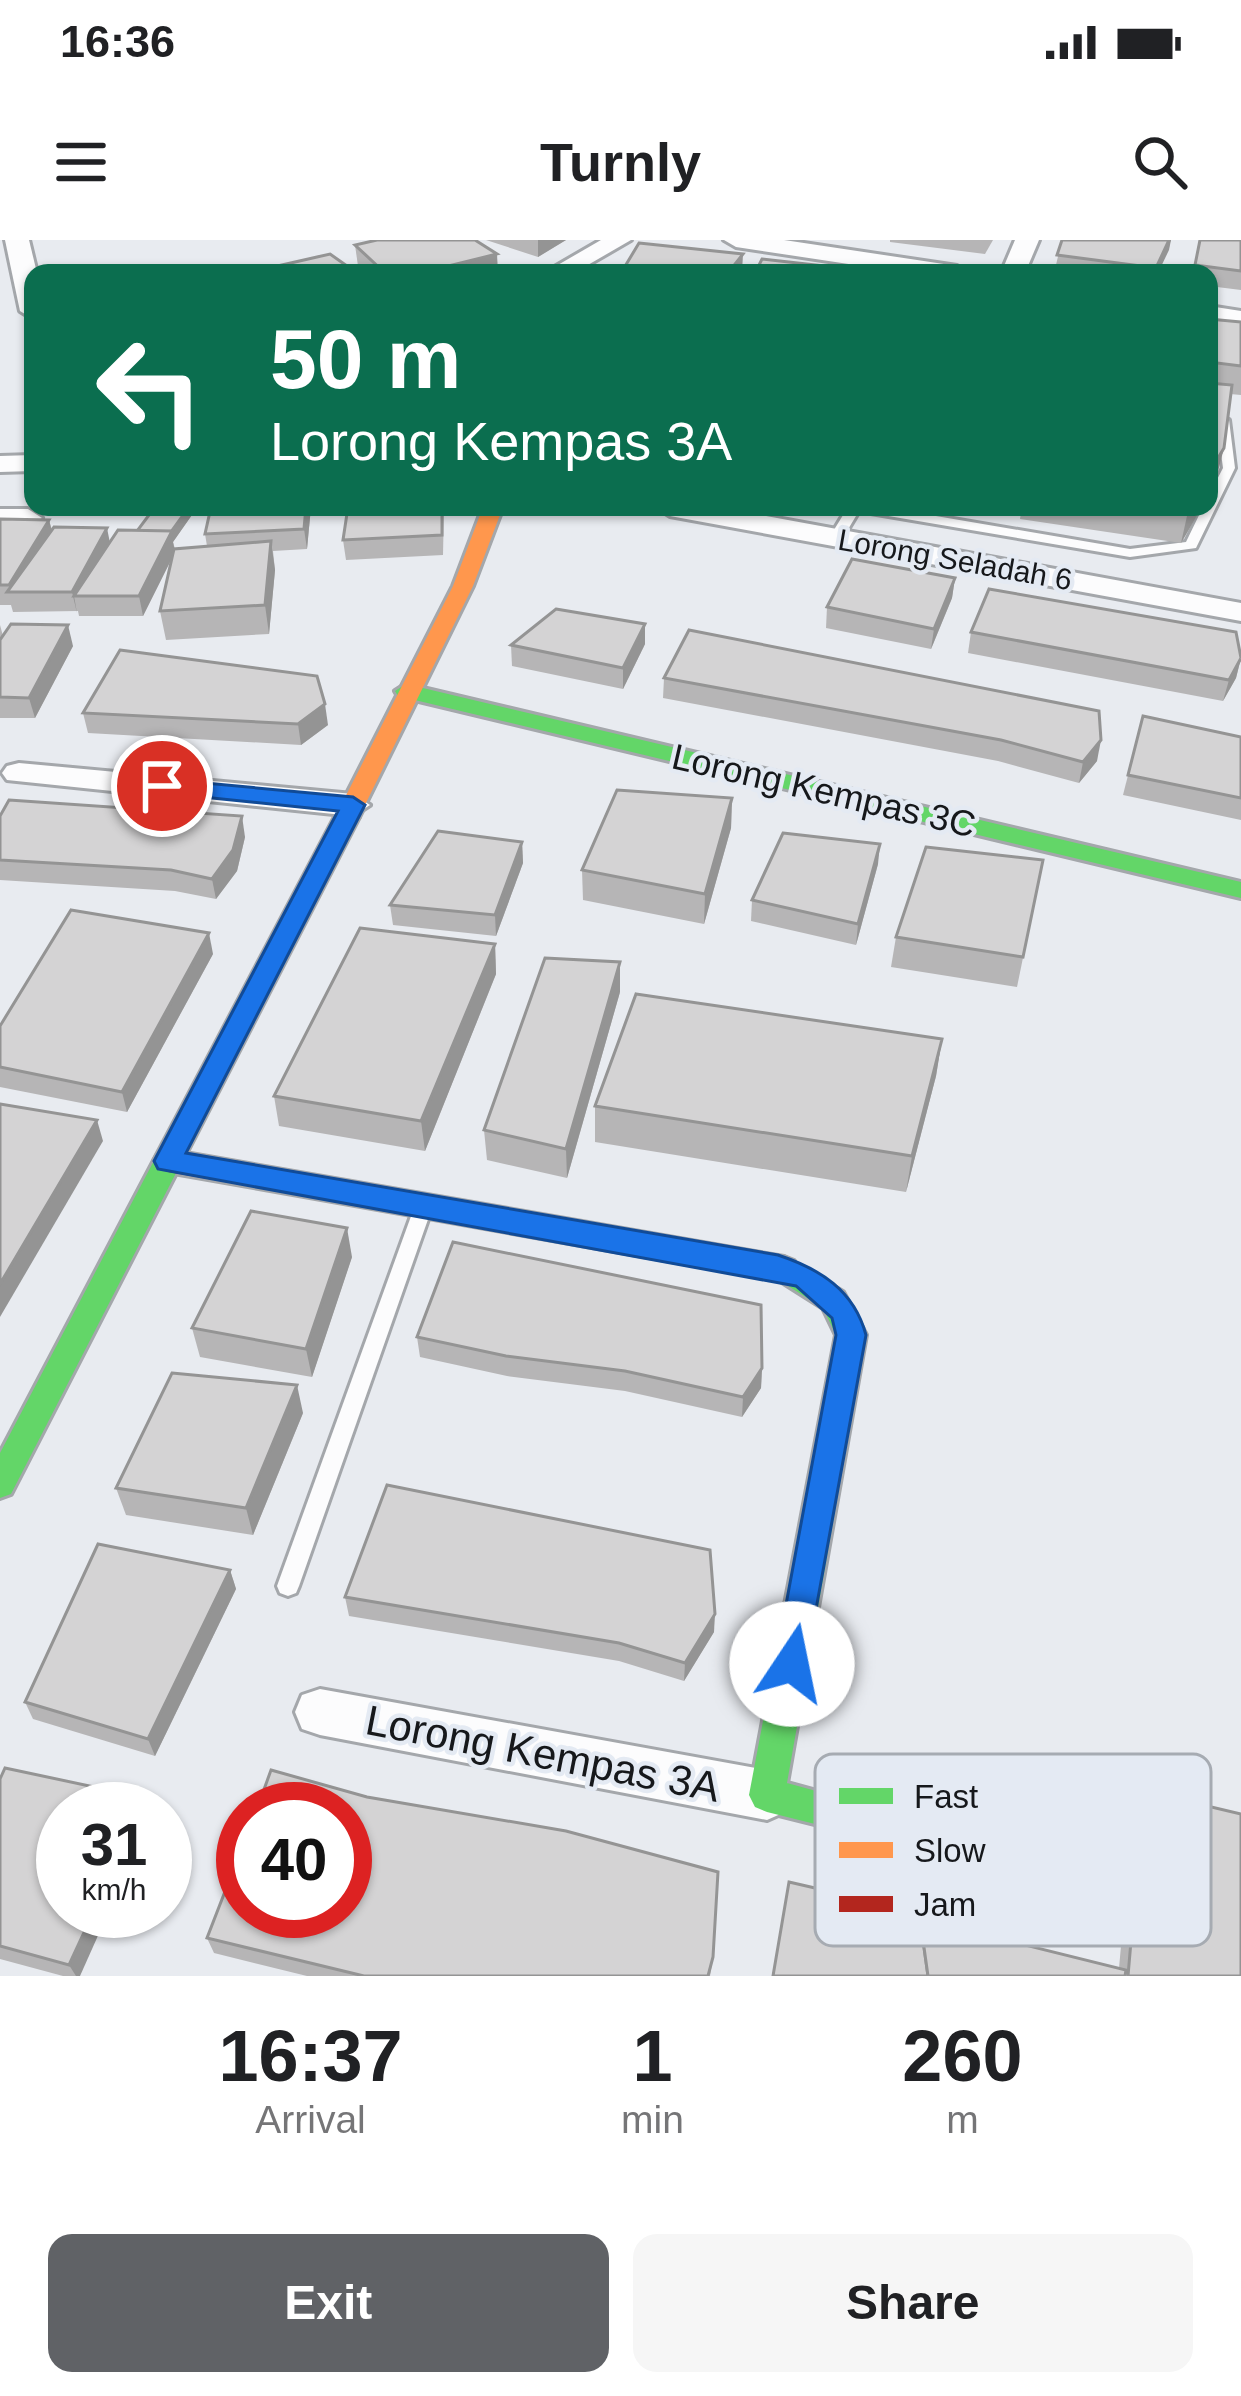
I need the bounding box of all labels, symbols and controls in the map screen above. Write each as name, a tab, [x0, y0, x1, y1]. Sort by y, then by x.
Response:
text: 16:36	[60, 16, 175, 67]
icon: menu	[48, 129, 114, 195]
icon: search	[1127, 129, 1193, 195]
text: Turnly	[540, 132, 701, 192]
icon: left	[72, 312, 228, 468]
text: 50 m	[270, 312, 461, 406]
text: Lorong Kempas 3A	[270, 411, 732, 471]
street label: Lorong Seladah 6	[836, 523, 1075, 596]
pin	[111, 735, 213, 837]
street label: Lorong Kempas 3C	[668, 736, 980, 845]
icon: arrive	[129, 753, 195, 819]
position arrow	[729, 1601, 855, 1727]
street label: Lorong Kempas 3A	[362, 1696, 724, 1811]
legend	[815, 1754, 1211, 1946]
text: Fast	[914, 1778, 978, 1815]
speed limit sign: 40	[216, 1782, 372, 1938]
text: 31	[81, 1811, 147, 1878]
text: Slow	[914, 1832, 986, 1869]
text: km/h	[81, 1873, 147, 1906]
text: Jam	[914, 1886, 976, 1923]
text: 16:37	[218, 2016, 403, 2096]
text: 1	[632, 2016, 673, 2096]
text: 260	[902, 2016, 1023, 2096]
text: Arrival	[255, 2098, 366, 2141]
text: min	[621, 2098, 684, 2141]
text: m	[946, 2098, 979, 2141]
button: Exit	[48, 2234, 609, 2372]
button: Share	[633, 2234, 1193, 2372]

